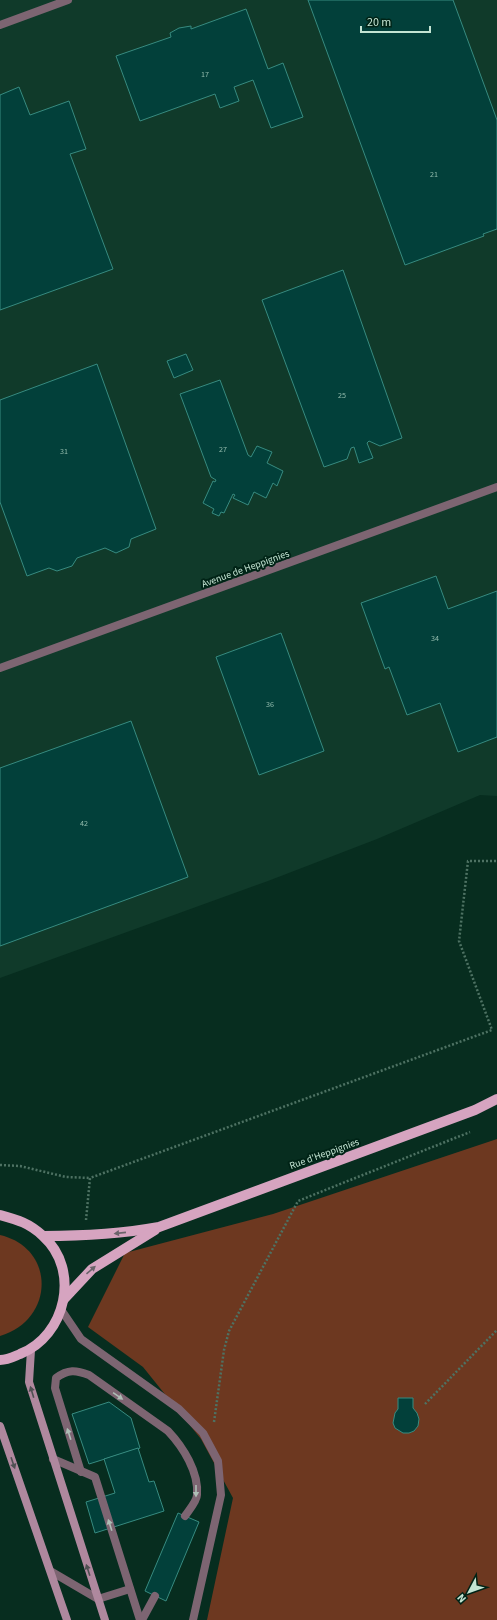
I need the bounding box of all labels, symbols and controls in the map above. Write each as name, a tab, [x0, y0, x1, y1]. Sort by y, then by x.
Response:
scale bar	[361, 8, 430, 34]
text: 20 m	[367, 14, 391, 31]
house number: 17	[201, 69, 209, 80]
house number: 21	[430, 169, 438, 180]
house number: 25	[338, 390, 346, 401]
house number: 27	[219, 444, 227, 455]
house number: 31	[60, 446, 68, 457]
street label: Avenue de Heppignies	[199, 547, 291, 591]
house number: 34	[431, 633, 439, 644]
house number: 36	[266, 699, 274, 710]
house number: 42	[80, 818, 88, 829]
street label: Rue d'Heppignies	[288, 1135, 361, 1173]
one-way arrow	[114, 1230, 126, 1236]
one-way arrow	[86, 1266, 96, 1275]
one-way arrow	[29, 1386, 35, 1398]
one-way arrow	[112, 1392, 123, 1400]
one-way arrow	[66, 1428, 72, 1440]
one-way arrow	[10, 1457, 16, 1469]
one-way arrow	[193, 1485, 199, 1498]
one-way arrow	[107, 1518, 113, 1530]
one-way arrow	[85, 1563, 91, 1575]
north arrow	[449, 1572, 489, 1612]
text: N	[454, 1591, 470, 1606]

